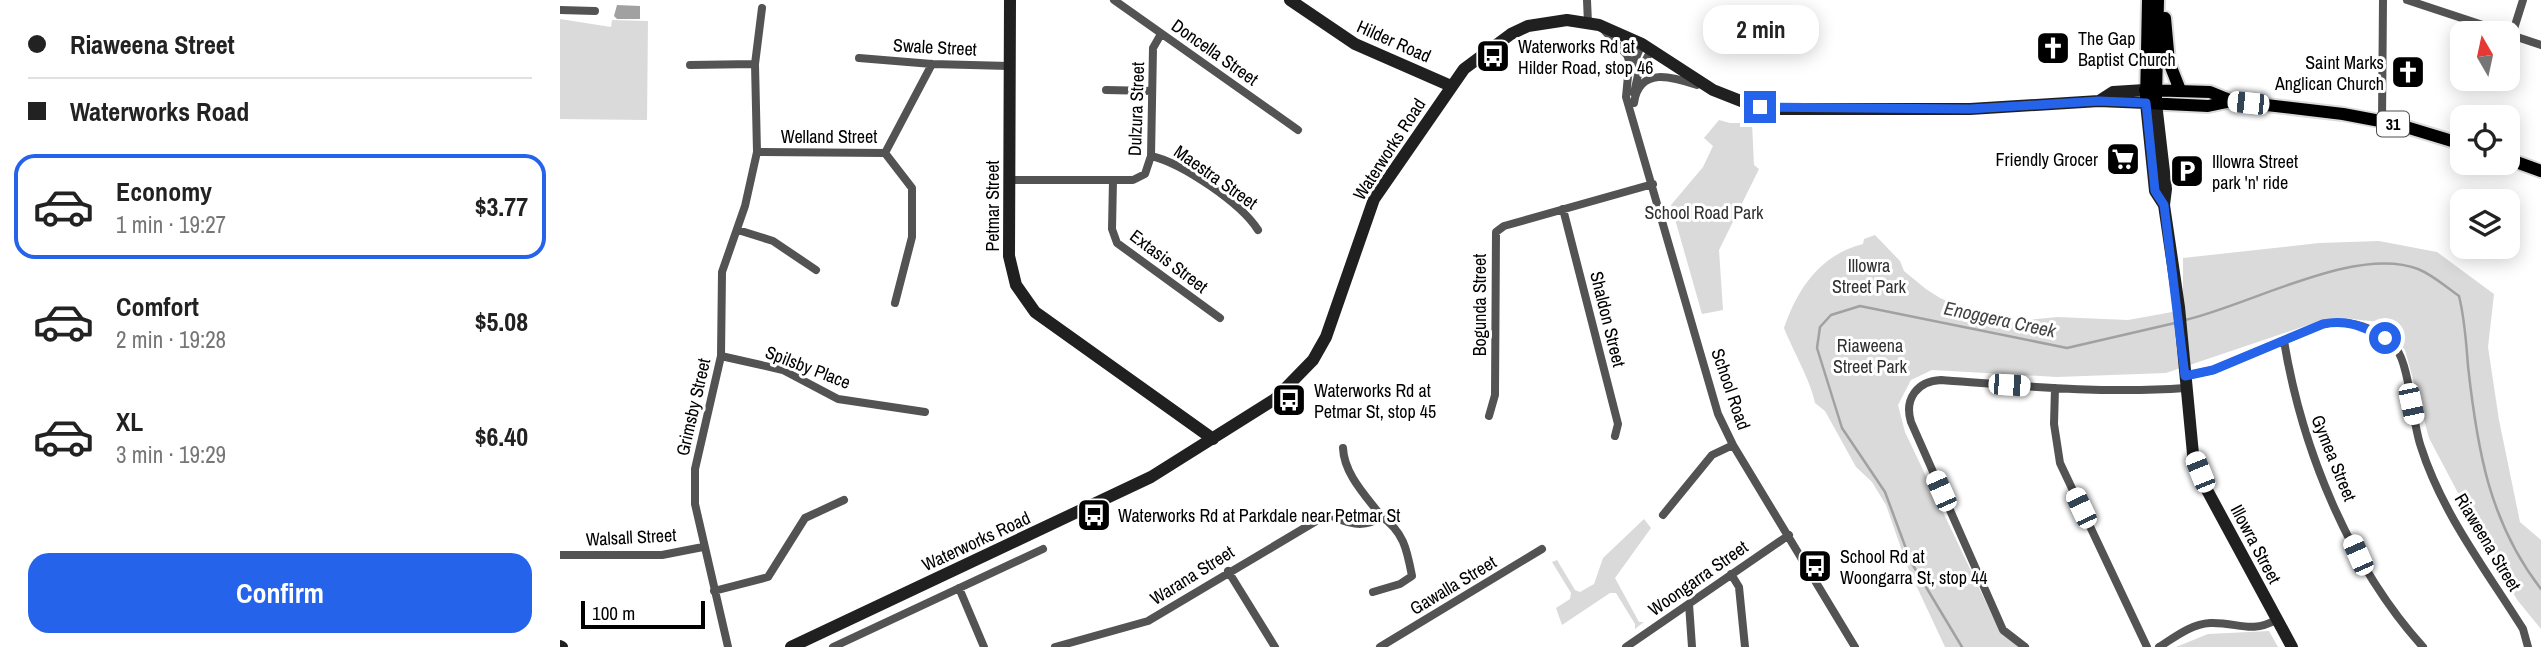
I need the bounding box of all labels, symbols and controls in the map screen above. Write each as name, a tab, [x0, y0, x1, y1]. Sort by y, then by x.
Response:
callout: 2 min	[1702, 6, 1818, 55]
street label: Doncella Street	[1166, 13, 1264, 91]
street label: Hilder Road	[1353, 14, 1435, 68]
text: 2 min	[1736, 14, 1786, 45]
north arrow	[2450, 21, 2520, 91]
map controls	[2450, 21, 2520, 259]
place label: The Gap Baptist Church	[2078, 26, 2176, 72]
text: Riaweena Street	[70, 27, 235, 62]
church icon: The Gap Baptist Church	[2034, 29, 2072, 67]
street label: Swale Street	[893, 32, 977, 62]
place label: Waterworks Rd at Hilder Road, stop 46	[1518, 34, 1653, 80]
bus stop icon: Waterworks Rd at Hilder Road, stop 46	[1474, 37, 1512, 75]
place label: Saint Marks Anglican Church	[2274, 50, 2384, 96]
church icon: Saint Marks Anglican Church	[2389, 53, 2427, 91]
street label: Dulzura Street	[1122, 61, 1150, 157]
car	[2227, 90, 2270, 116]
route end	[1744, 91, 1776, 123]
street label: Waterworks Road	[1347, 93, 1431, 205]
text: Waterworks Road	[70, 94, 249, 129]
button: locate	[2450, 105, 2520, 175]
road number: 31	[2377, 112, 2409, 136]
street label: Welland Street	[781, 124, 877, 149]
street label: Maestra Street	[1169, 139, 1263, 215]
supermarket icon: Friendly Grocer	[2104, 140, 2142, 178]
place label: Friendly Grocer	[1995, 147, 2098, 172]
place label: Illowra Street park 'n' ride	[2212, 149, 2298, 195]
parking icon: Illowra Street park 'n' ride	[2168, 152, 2206, 190]
street label: Petmar Street	[980, 160, 1005, 252]
text: Economy	[116, 174, 212, 209]
icon: car	[32, 175, 95, 238]
text: $3.77	[475, 189, 528, 224]
button: layers	[2450, 189, 2520, 259]
park label: School Road Park	[1645, 200, 1764, 225]
text: 1 min · 19:27	[116, 209, 226, 240]
street label: Extasis Street	[1125, 223, 1213, 299]
park label: Illowra Street Park	[1832, 253, 1907, 299]
street label: Bogunda Street	[1467, 254, 1492, 356]
street label: Shaldon Street	[1584, 269, 1632, 369]
text: Comfort	[116, 289, 199, 324]
icon: car	[32, 290, 95, 353]
water label: Enoggera Creek	[1942, 294, 2059, 344]
text: $5.08	[475, 304, 528, 339]
route start	[2369, 322, 2401, 354]
text: 2 min · 19:28	[116, 324, 226, 355]
park label: Riaweena Street Park	[1833, 333, 1908, 379]
street label: Spilsby Place	[762, 339, 854, 395]
street label: School Road	[1705, 345, 1757, 433]
street label: Grimsby Street	[670, 356, 716, 458]
car	[1988, 373, 2031, 397]
place label: Waterworks Rd at Petmar St, stop 45	[1314, 378, 1436, 424]
bus stop icon: Waterworks Rd at Petmar St, stop 45	[1270, 381, 1308, 419]
car	[2397, 381, 2426, 427]
text: XL	[116, 404, 143, 439]
icon: car	[32, 405, 95, 468]
street label: Gymea Street	[2305, 411, 2363, 505]
text: $6.40	[475, 419, 528, 454]
text: 3 min · 19:29	[116, 439, 226, 470]
car	[2183, 449, 2218, 495]
car	[1923, 468, 1960, 514]
car	[2063, 485, 2100, 531]
street label: Riaweena Street	[2449, 488, 2527, 596]
bus stop icon: Waterworks Rd at Parkdale near Petmar St	[1075, 496, 1113, 534]
street label: Illowra Street	[2225, 500, 2287, 588]
place label: Waterworks Rd at Parkdale near Petmar St	[1118, 503, 1400, 528]
street label: Waterworks Road	[918, 505, 1034, 577]
street label: Walsall Street	[585, 522, 677, 552]
car	[2340, 532, 2377, 578]
street label: Woongarra Street	[1643, 534, 1753, 622]
street label: Warana Street	[1145, 539, 1239, 611]
place label: School Rd at Woongarra St, stop 44	[1840, 544, 1987, 590]
bus stop icon: School Rd at Woongarra St, stop 44	[1796, 547, 1834, 585]
street label: Gawalla Street	[1405, 549, 1501, 621]
button: Confirm	[28, 553, 532, 633]
scale bar	[581, 598, 705, 630]
text: 100 m	[592, 600, 635, 626]

